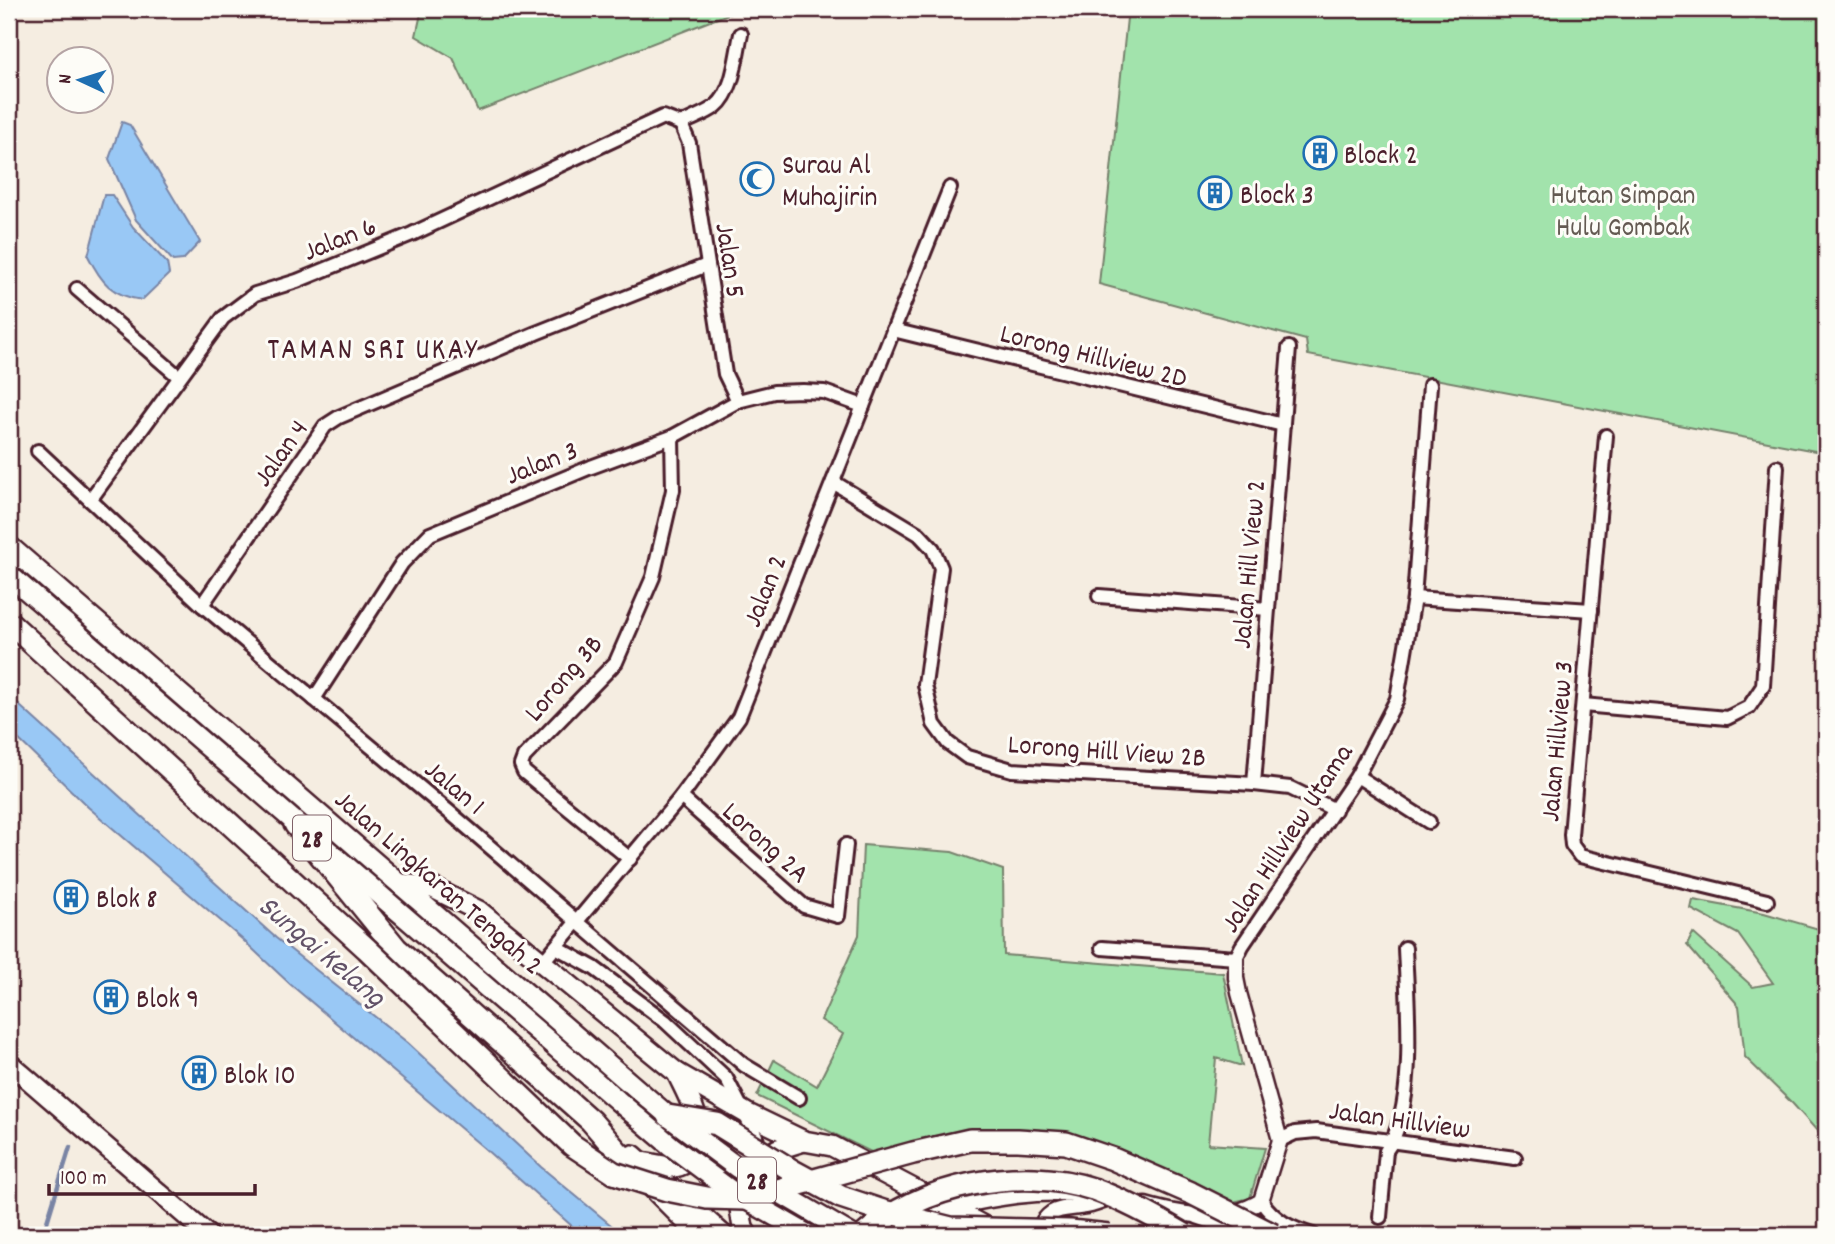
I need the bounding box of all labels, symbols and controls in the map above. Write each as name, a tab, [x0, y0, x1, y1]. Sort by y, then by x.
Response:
north arrow	[46, 46, 116, 116]
text: N	[53, 73, 80, 85]
building icon: Block 2	[1301, 134, 1339, 172]
place label: Block 2	[1344, 138, 1418, 178]
place label: Surau Al Muhajirin	[782, 148, 877, 220]
mosque icon: Surau Al Muhajirin	[738, 160, 776, 198]
building icon: Block 3	[1196, 174, 1234, 212]
place label: Block 3	[1240, 178, 1314, 218]
park label: Hutan Simpan Hulu Gombak	[1551, 178, 1695, 250]
street label: Jalan 6	[298, 209, 384, 274]
street label: Jalan 5	[701, 220, 753, 301]
street label: Lorong Hillview 2D	[995, 316, 1190, 401]
district label: TAMAN SRI UKAY	[267, 331, 479, 374]
street label: Jalan 4	[245, 413, 321, 497]
street label: Jalan 3	[501, 433, 585, 498]
street label: Jalan Hill View 2	[1225, 478, 1279, 650]
street label: Jalan 2	[735, 550, 800, 634]
street label: Lorong 3B	[517, 628, 615, 733]
street label: Jalan Hillview 3	[1533, 659, 1587, 824]
street label: Lorong Hill View 2B	[1006, 727, 1207, 781]
street label: Jalan Hillview Utama	[1213, 737, 1366, 942]
street label: Jalan 1	[414, 752, 492, 827]
street label: Jalan Lingkaran Tengah 2	[324, 783, 550, 987]
street label: Lorong 2A	[711, 794, 816, 895]
road number: 28	[293, 816, 331, 860]
building icon: Blok 8	[52, 878, 90, 916]
place label: Blok 8	[96, 882, 158, 922]
water label: Sungai Kelang	[247, 887, 394, 1020]
building icon: Blok 9	[92, 978, 130, 1016]
place label: Blok 9	[136, 982, 199, 1022]
building icon: Blok 10	[180, 1054, 218, 1092]
place label: Blok 10	[224, 1058, 296, 1098]
street label: Jalan Hillview	[1326, 1093, 1473, 1153]
scale bar	[49, 1153, 256, 1197]
road number: 28	[738, 1158, 776, 1203]
text: 100 m	[60, 1165, 107, 1195]

